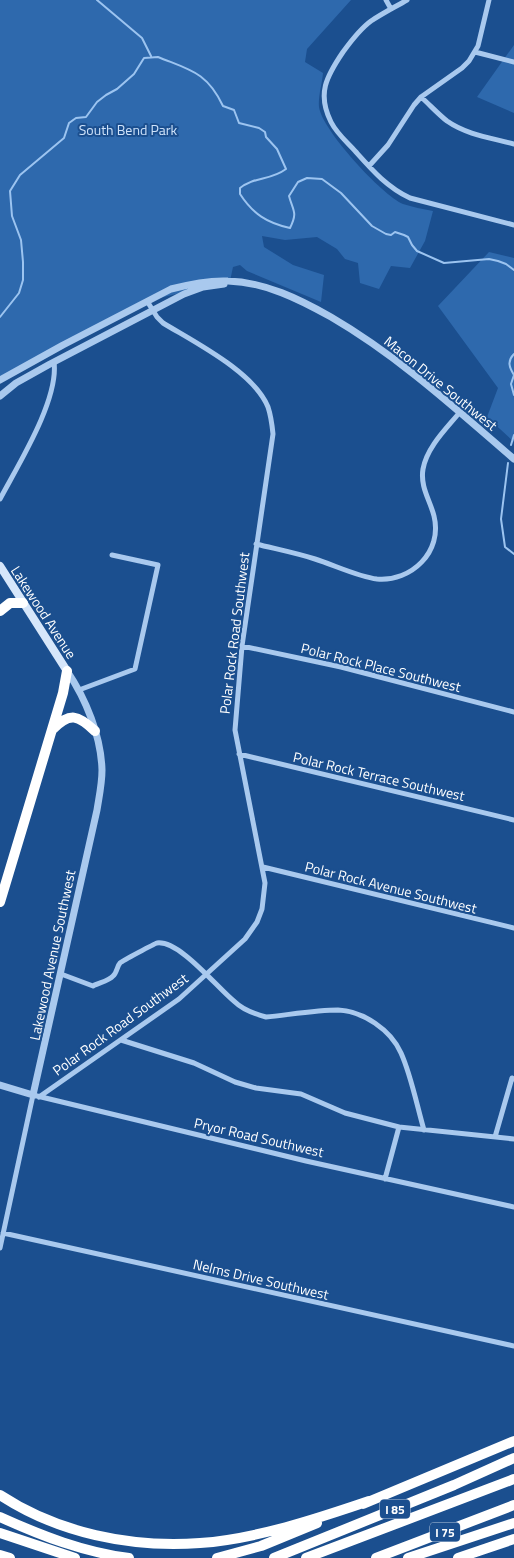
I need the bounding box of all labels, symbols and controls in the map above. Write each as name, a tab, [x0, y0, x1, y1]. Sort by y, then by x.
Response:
park label: South Bend Park	[79, 119, 178, 140]
street label: Macon Drive Southwest	[380, 331, 502, 435]
street label: Polar Rock Road Southwest	[214, 551, 254, 715]
street label: Lakewood Avenue	[6, 561, 82, 663]
street label: Polar Rock Place Southwest	[299, 637, 463, 697]
street label: Polar Rock Terrace Southwest	[291, 746, 467, 806]
street label: Polar Rock Avenue Southwest	[303, 855, 479, 919]
street label: Lakewood Avenue Southwest	[24, 868, 80, 1042]
street label: Polar Rock Road Southwest	[48, 968, 192, 1080]
street label: Pryor Road Southwest	[192, 1112, 326, 1162]
street label: Nelms Drive Southwest	[191, 1253, 331, 1305]
road number: I 85	[380, 1500, 410, 1518]
road number: I 75	[430, 1522, 460, 1541]

